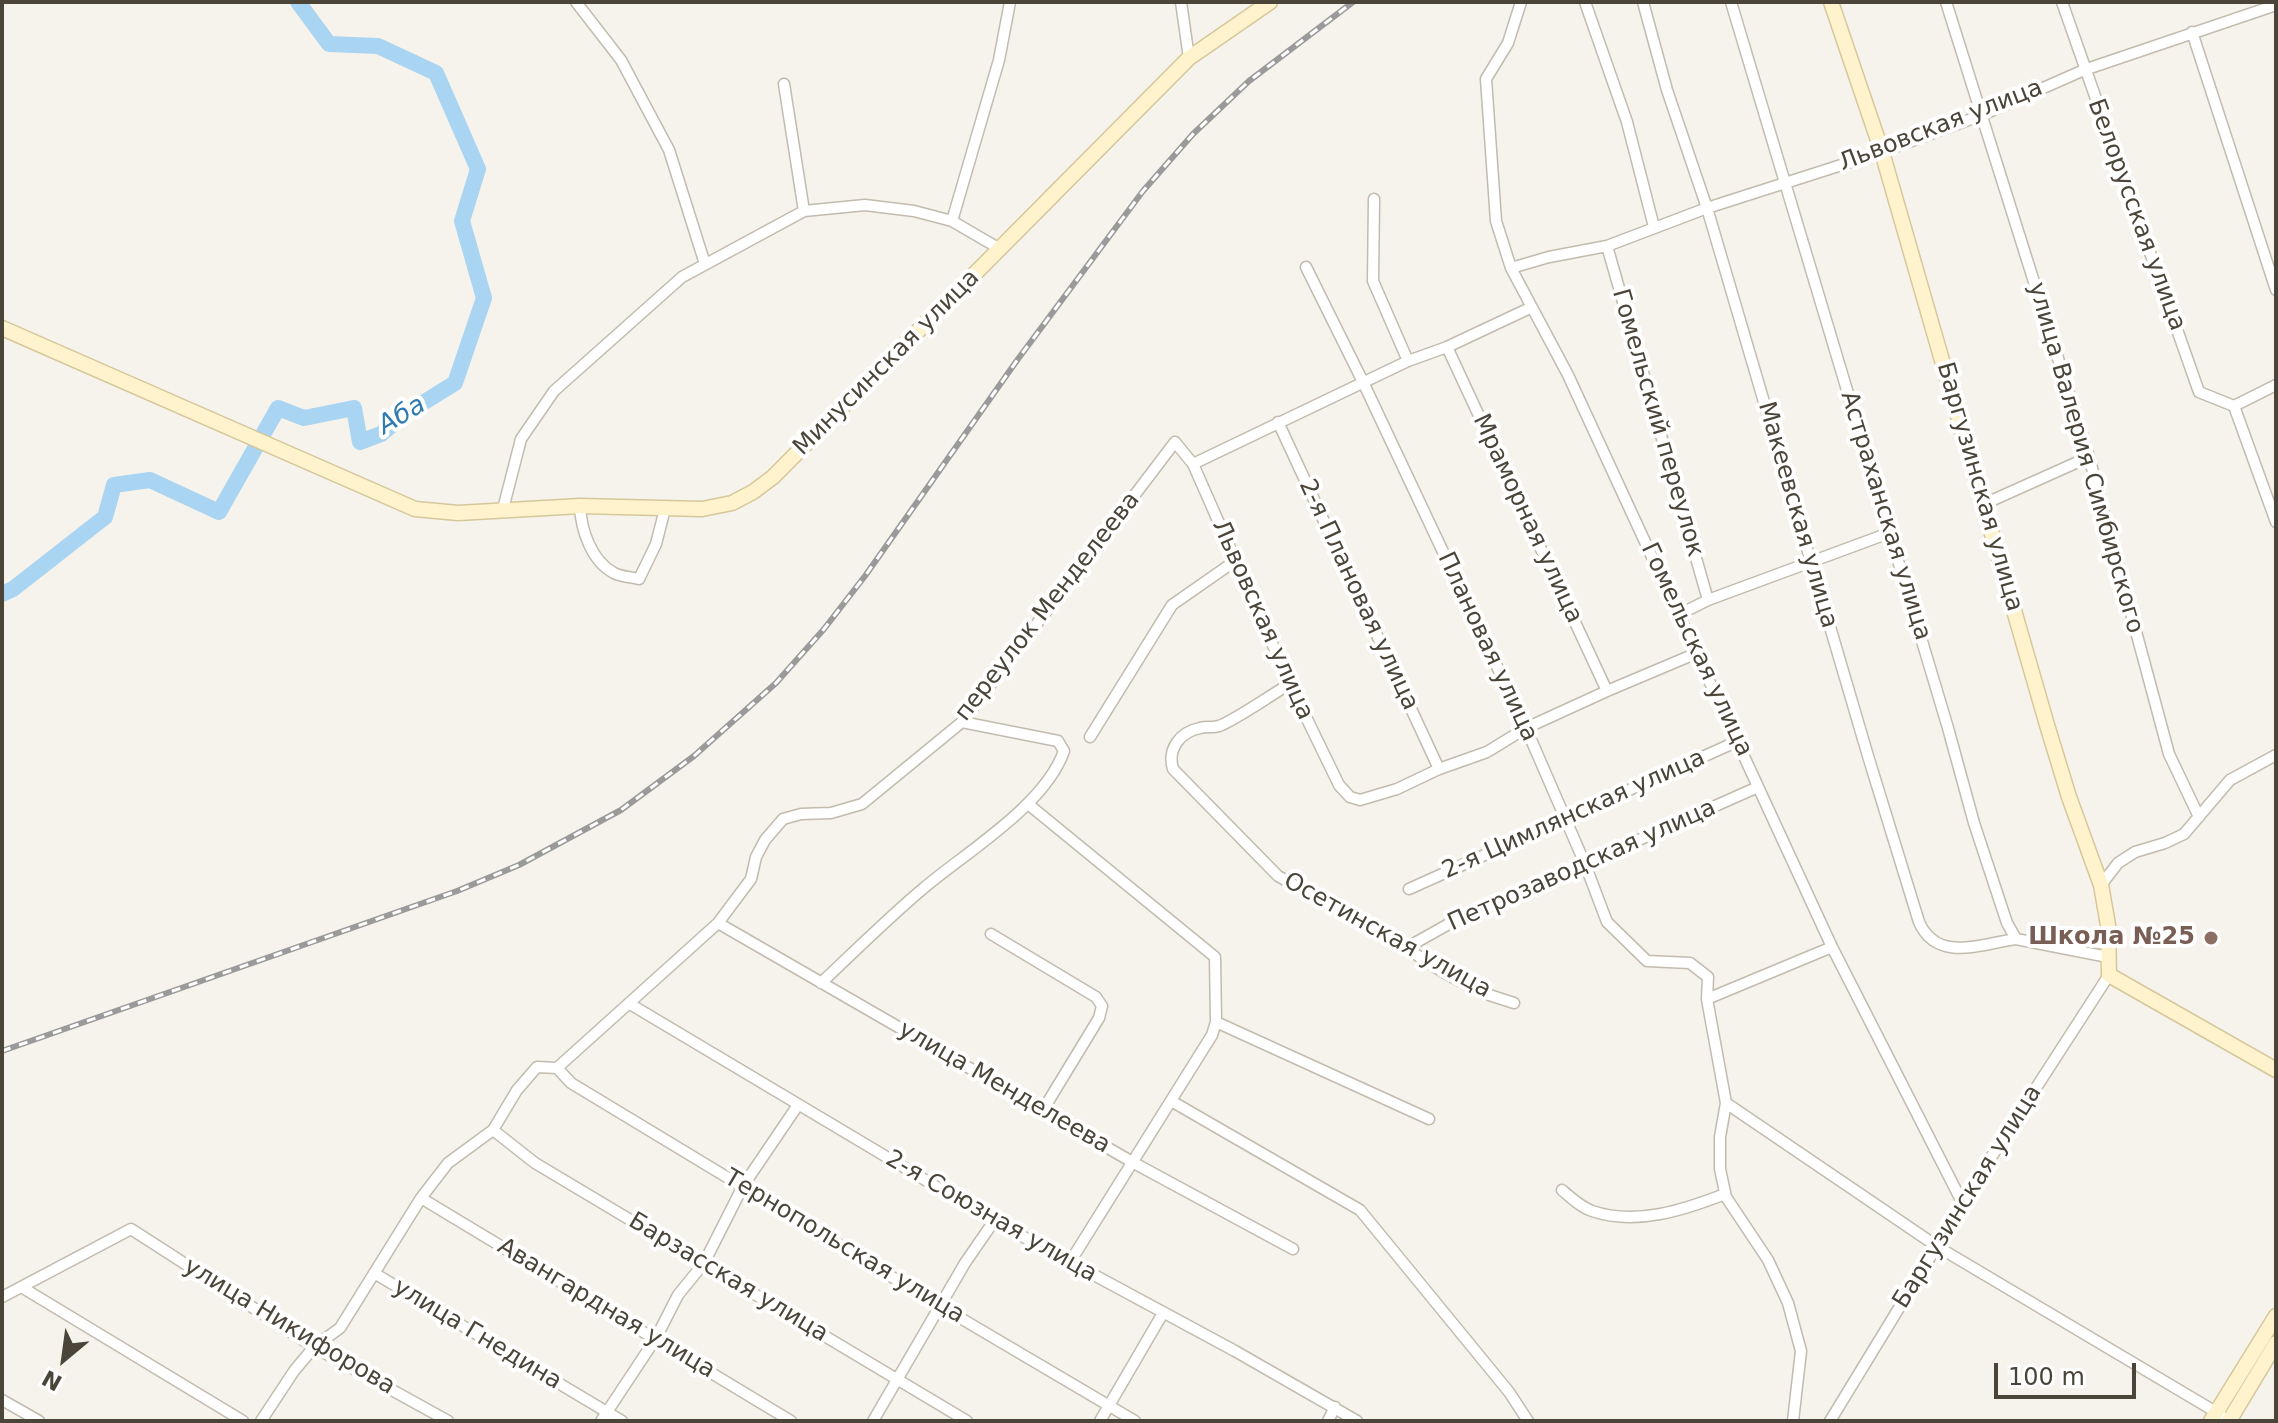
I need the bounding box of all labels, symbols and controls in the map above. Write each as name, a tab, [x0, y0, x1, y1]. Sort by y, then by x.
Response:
street label: Львовская улица	[1835, 74, 2047, 178]
street label: Белорусская улица	[2081, 95, 2191, 335]
street label: Минусинская улица	[788, 264, 986, 462]
street label: улица Валерия Симбирского	[2021, 279, 2149, 637]
street label: Гомельский переулок	[1605, 286, 1709, 560]
street label: Баргузинская улица	[1930, 359, 2028, 615]
street label: Астраханская улица	[1833, 388, 1937, 644]
water label: Аба	[373, 390, 431, 442]
street label: Макеевская улица	[1751, 398, 1843, 632]
street label: Мраморная улица	[1466, 410, 1588, 628]
street label: 2-я Плановая улица	[1292, 475, 1424, 715]
street label: переулок Менделеева	[950, 487, 1146, 727]
street label: Львовская улица	[1205, 516, 1319, 724]
street label: Гомельская улица	[1634, 539, 1758, 761]
street label: Плановая улица	[1431, 548, 1543, 746]
street label: 2-я Цимлянская улица	[1438, 744, 1710, 886]
street label: Петрозаводская улица	[1444, 794, 1720, 938]
street label: Осетинская улица	[1278, 867, 1496, 1005]
place label: Школа №25	[2028, 924, 2195, 952]
marker: Школа №25	[2202, 929, 2220, 947]
street label: улица Менделеева	[893, 1016, 1115, 1160]
street label: Баргузинская улица	[1887, 1080, 2049, 1314]
street label: 2-я Союзная улица	[880, 1145, 1102, 1289]
street label: Тернопольская улица	[718, 1164, 970, 1330]
street label: Барзасская улица	[623, 1207, 833, 1349]
street label: Авангардная улица	[492, 1233, 720, 1385]
street label: улица Никифорова	[178, 1252, 400, 1402]
street label: улица Гнедина	[388, 1273, 566, 1397]
north arrow	[24, 1319, 104, 1399]
scale bar	[1998, 1347, 2140, 1397]
text: 100 m	[2008, 1363, 2085, 1391]
text: N	[38, 1365, 66, 1396]

